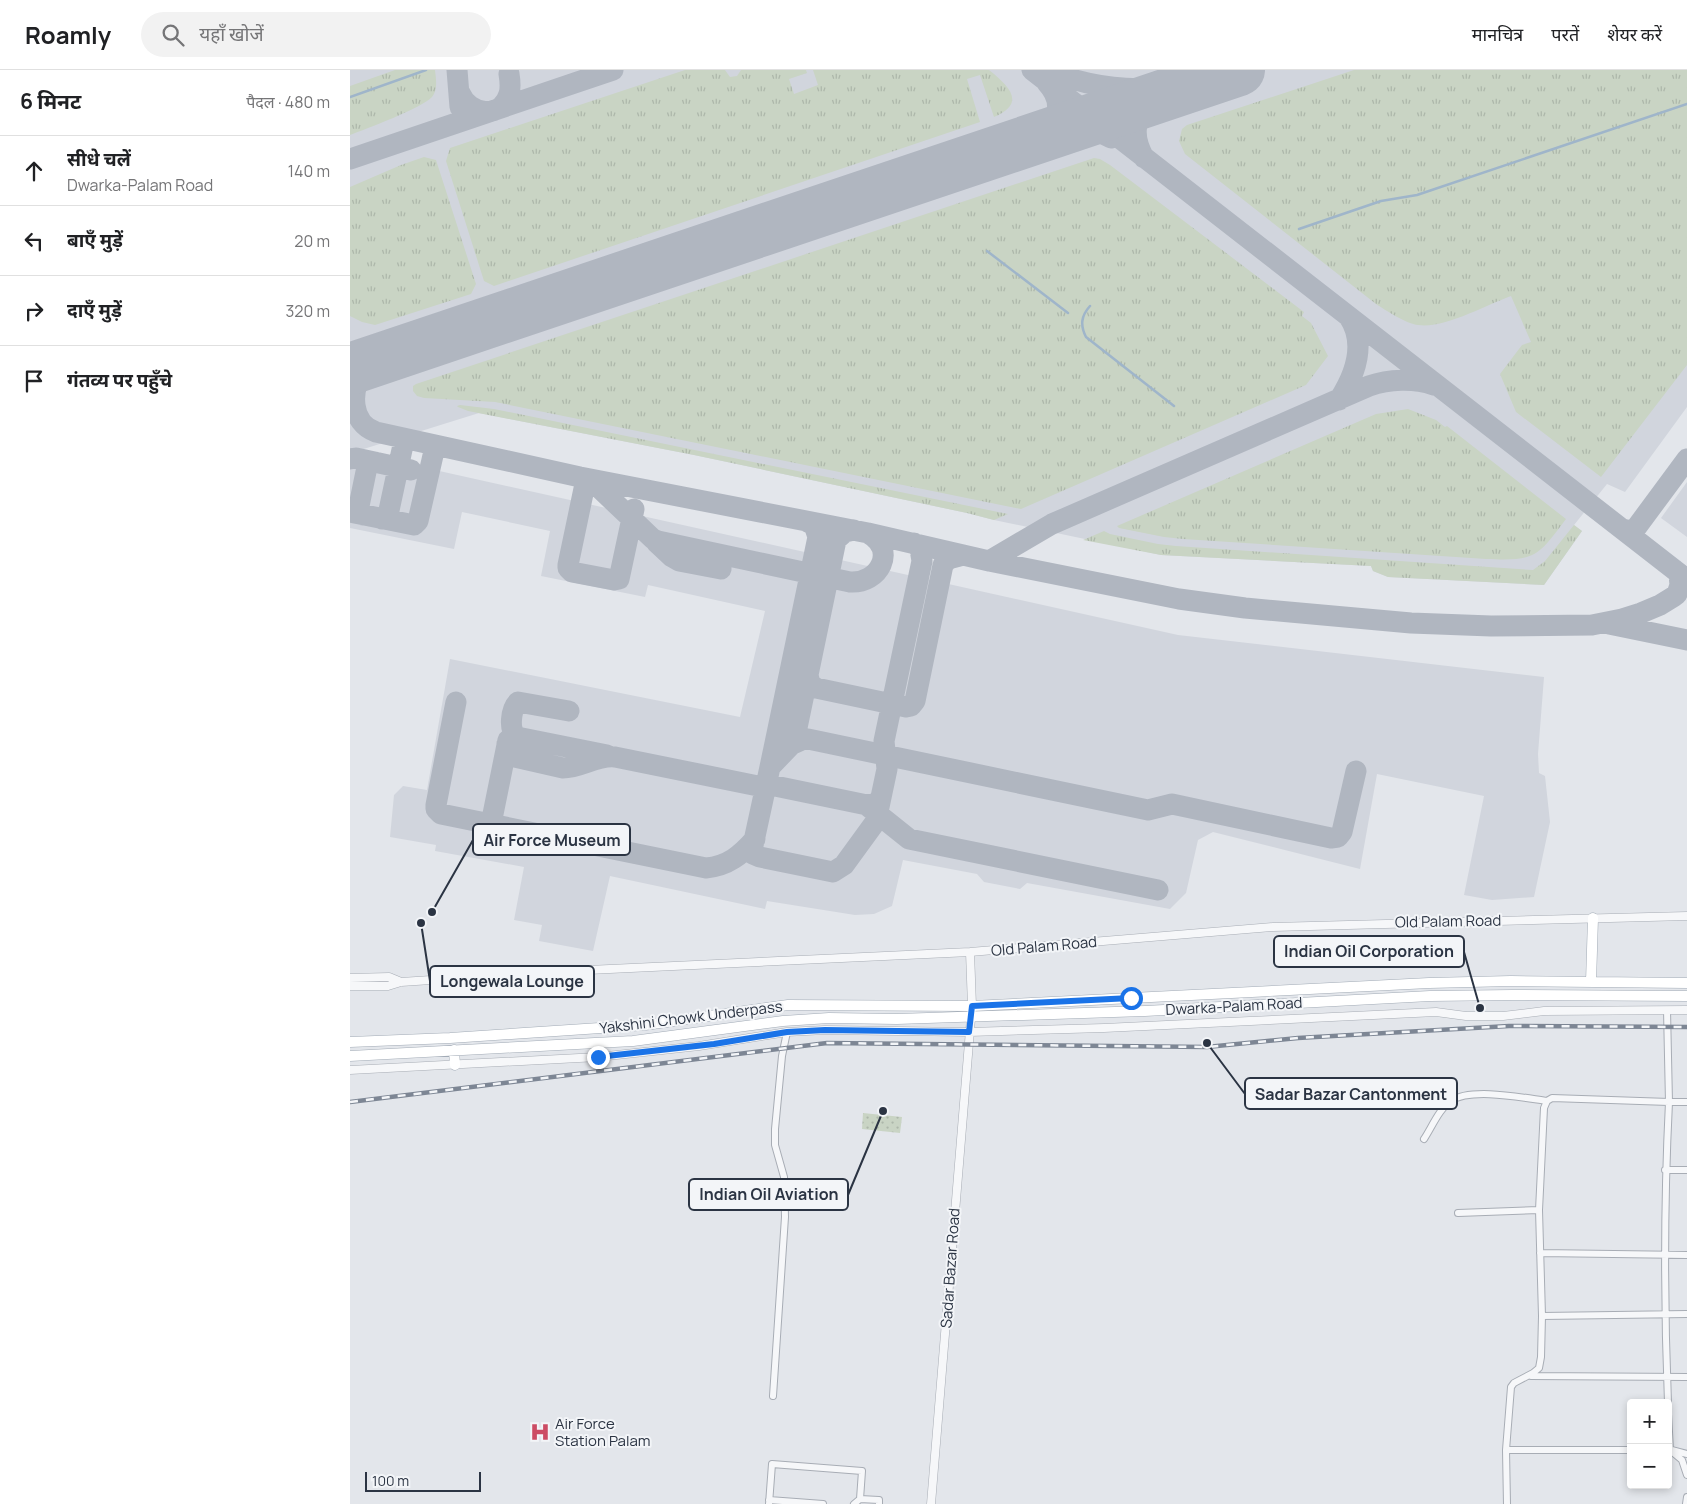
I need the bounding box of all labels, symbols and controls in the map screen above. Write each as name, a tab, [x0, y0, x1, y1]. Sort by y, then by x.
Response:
search box	[141, 12, 491, 57]
text: Roamly	[25, 18, 111, 51]
icon: search	[159, 21, 187, 49]
text: यहाँ खोजें	[199, 21, 264, 47]
text: मानचित्र	[1472, 22, 1523, 46]
text: परतें	[1551, 22, 1579, 46]
text: शेयर करें	[1607, 22, 1662, 46]
text: 6 मिनट	[20, 87, 81, 115]
text: पैदल · 480 m	[246, 91, 330, 113]
text: सीधे चलें	[67, 146, 131, 172]
icon: ahead	[20, 157, 48, 185]
text: 140 m	[288, 160, 330, 182]
text: Dwarka-Palam Road	[67, 174, 213, 196]
icon: left	[20, 227, 48, 255]
text: बाएँ मुड़ें	[67, 227, 123, 253]
text: 20 m	[294, 230, 330, 252]
icon: right	[20, 297, 48, 325]
text: दाएँ मुड़ें	[67, 297, 122, 323]
text: 320 m	[286, 300, 330, 322]
icon: arrive	[20, 367, 48, 395]
text: गंतव्य पर पहुँचे	[67, 367, 172, 393]
callout: Air Force Museum	[473, 824, 630, 855]
text: Air Force Museum	[483, 829, 621, 851]
street label: Old Palam Road	[1395, 910, 1501, 932]
street label: Old Palam Road	[990, 931, 1098, 961]
callout: Indian Oil Corporation	[1274, 936, 1464, 967]
text: Indian Oil Corporation	[1284, 940, 1454, 962]
callout: Longewala Lounge	[430, 966, 594, 997]
text: Longewala Lounge	[440, 970, 584, 992]
route start	[1120, 987, 1143, 1010]
street label: Dwarka-Palam Road	[1165, 992, 1303, 1020]
street label: Yakshini Chowk Underpass	[598, 995, 784, 1039]
route end	[587, 1046, 610, 1069]
callout: Sadar Bazar Cantonment	[1245, 1078, 1457, 1109]
text: Sadar Bazar Cantonment	[1255, 1083, 1447, 1105]
callout: Indian Oil Aviation	[689, 1179, 848, 1210]
text: Indian Oil Aviation	[699, 1183, 839, 1205]
street label: Sadar Bazar Road	[935, 1207, 965, 1329]
map controls	[1627, 1399, 1672, 1489]
button: +	[1627, 1399, 1672, 1444]
place label: Air Force Station Palam	[555, 1413, 650, 1451]
hospital icon: Air Force Station Palam	[529, 1421, 551, 1443]
button: −	[1627, 1444, 1672, 1489]
scale bar	[365, 1469, 481, 1492]
text: 100 m	[372, 1471, 409, 1490]

